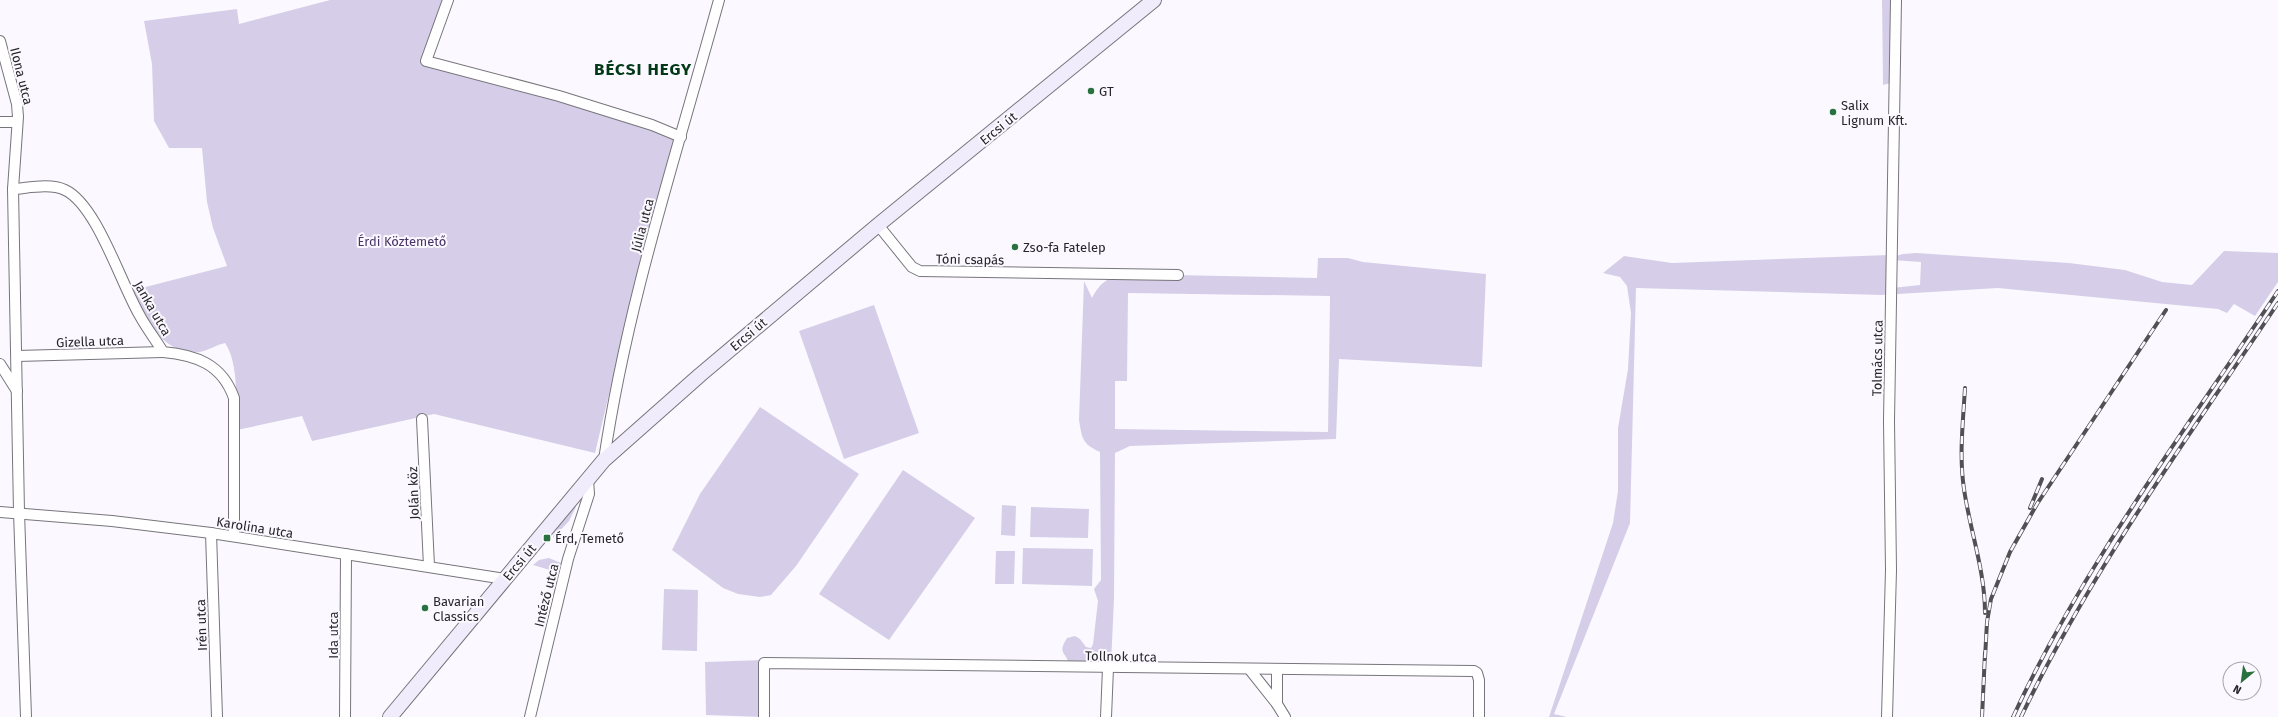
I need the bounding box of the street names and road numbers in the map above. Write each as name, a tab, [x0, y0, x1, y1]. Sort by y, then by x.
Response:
street label: Ilona utca	[7, 46, 36, 106]
street label: Ercsi út	[977, 109, 1020, 148]
street label: Júlia utca	[628, 197, 657, 254]
street label: Tóni csapás	[936, 251, 1004, 268]
street label: Janka utca	[131, 278, 174, 338]
street label: Ercsi út	[727, 315, 770, 354]
street label: Tolmács utca	[1869, 320, 1886, 396]
street label: Gizella utca	[56, 333, 124, 350]
street label: Jolán köz	[405, 466, 422, 520]
street label: Karolina utca	[215, 514, 294, 541]
street label: Ercsi út	[500, 541, 539, 584]
street label: Intéző utca	[531, 562, 562, 628]
street label: Irén utca	[193, 599, 210, 651]
street label: Ida utca	[326, 611, 341, 659]
street label: Tollnok utca	[1085, 648, 1157, 665]

